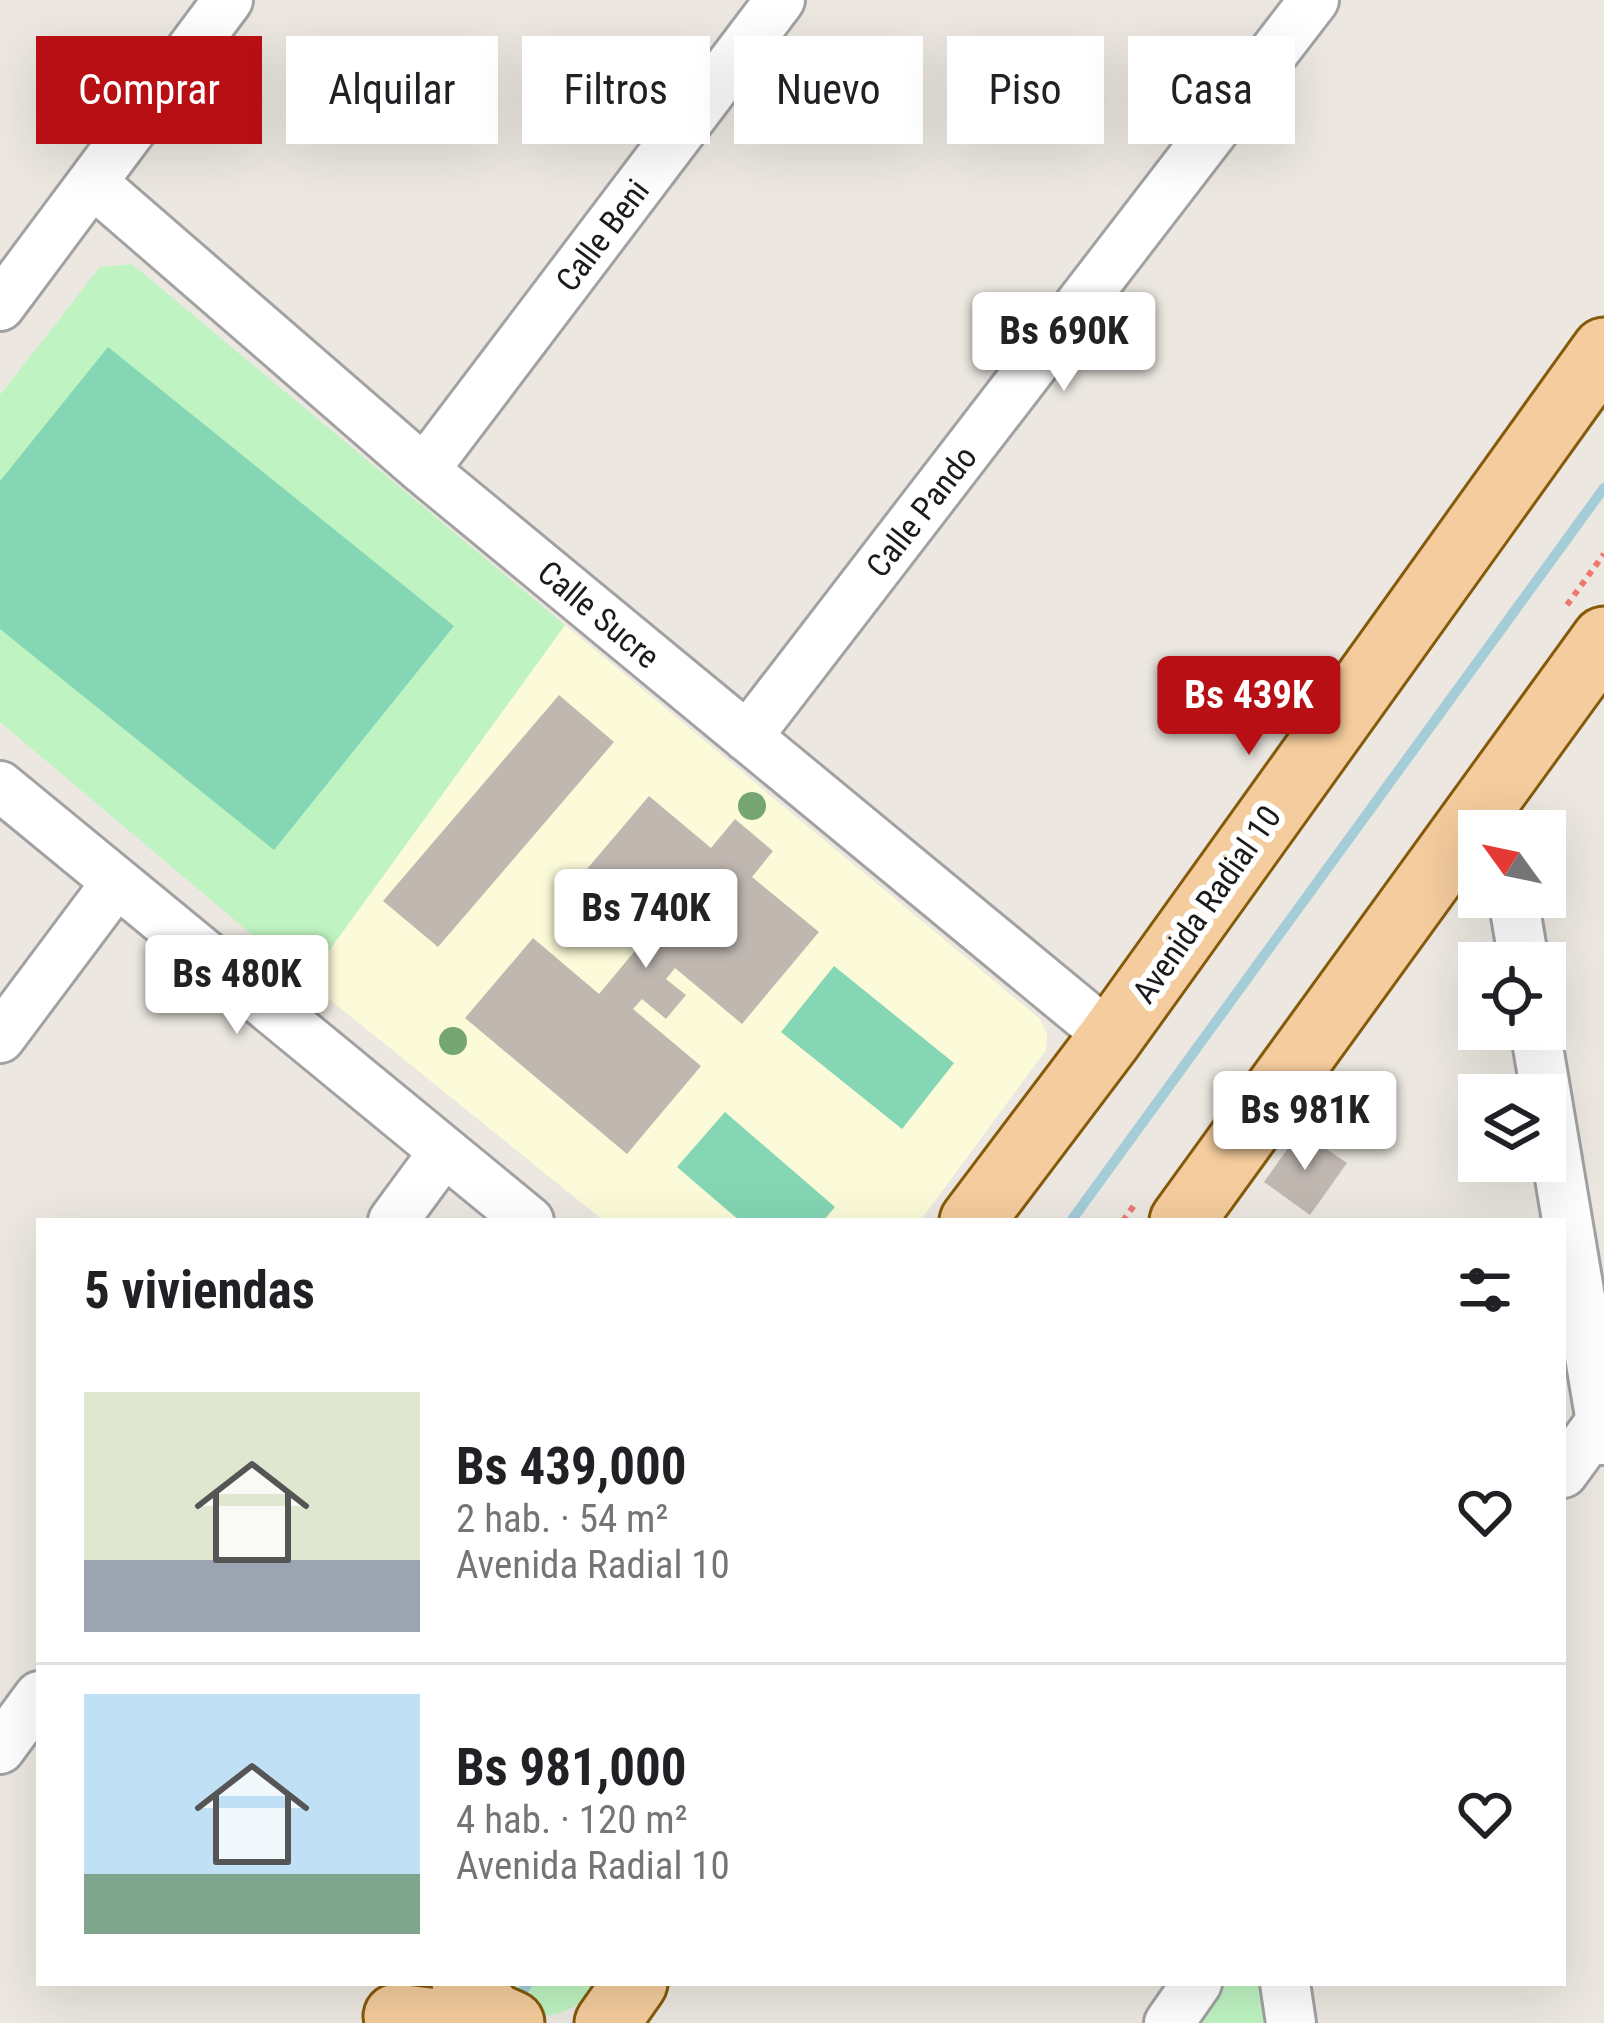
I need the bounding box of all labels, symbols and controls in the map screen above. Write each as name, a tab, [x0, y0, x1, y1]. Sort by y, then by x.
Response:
chip: Comprar	[36, 36, 262, 144]
chip: Alquilar	[286, 36, 498, 144]
chip: Filtros	[522, 36, 710, 144]
chip: Nuevo	[734, 36, 923, 144]
chip: Piso	[947, 36, 1104, 144]
chip: Casa	[1128, 36, 1295, 144]
street label: Calle Beni	[548, 172, 657, 299]
pin: Bs 690K	[953, 292, 1175, 394]
text: Bs 690K	[999, 308, 1129, 354]
street label: Calle Pando	[858, 438, 985, 585]
street label: Calle Sucre	[530, 552, 667, 676]
pin: Bs 439K	[1138, 656, 1360, 758]
text: Bs 439K	[1184, 672, 1314, 718]
street label: Avenida Radial 10	[1124, 798, 1289, 1010]
north arrow	[1458, 810, 1566, 918]
map controls	[1458, 810, 1566, 1182]
pin: Bs 740K	[535, 869, 757, 971]
text: Bs 740K	[581, 885, 711, 931]
pin: Bs 480K	[126, 935, 348, 1037]
button: locate	[1458, 942, 1566, 1050]
text: Bs 480K	[172, 951, 302, 997]
pin: Bs 981K	[1194, 1071, 1416, 1173]
button: layers	[1458, 1074, 1566, 1182]
text: Bs 981K	[1240, 1087, 1370, 1133]
icon: filters	[1452, 1257, 1518, 1323]
text: 5 viviendas	[84, 1261, 315, 1320]
text: Bs 439,000	[456, 1437, 687, 1496]
icon: home	[180, 1440, 324, 1584]
icon: heart	[1452, 1479, 1518, 1545]
text: 2 hab. · 54 m²	[456, 1496, 668, 1542]
text: Avenida Radial 10	[456, 1542, 730, 1588]
text: Bs 981,000	[456, 1738, 687, 1797]
icon: home	[180, 1742, 324, 1886]
icon: heart	[1452, 1781, 1518, 1847]
text: 4 hab. · 120 m²	[456, 1797, 688, 1843]
text: Avenida Radial 10	[456, 1843, 730, 1889]

